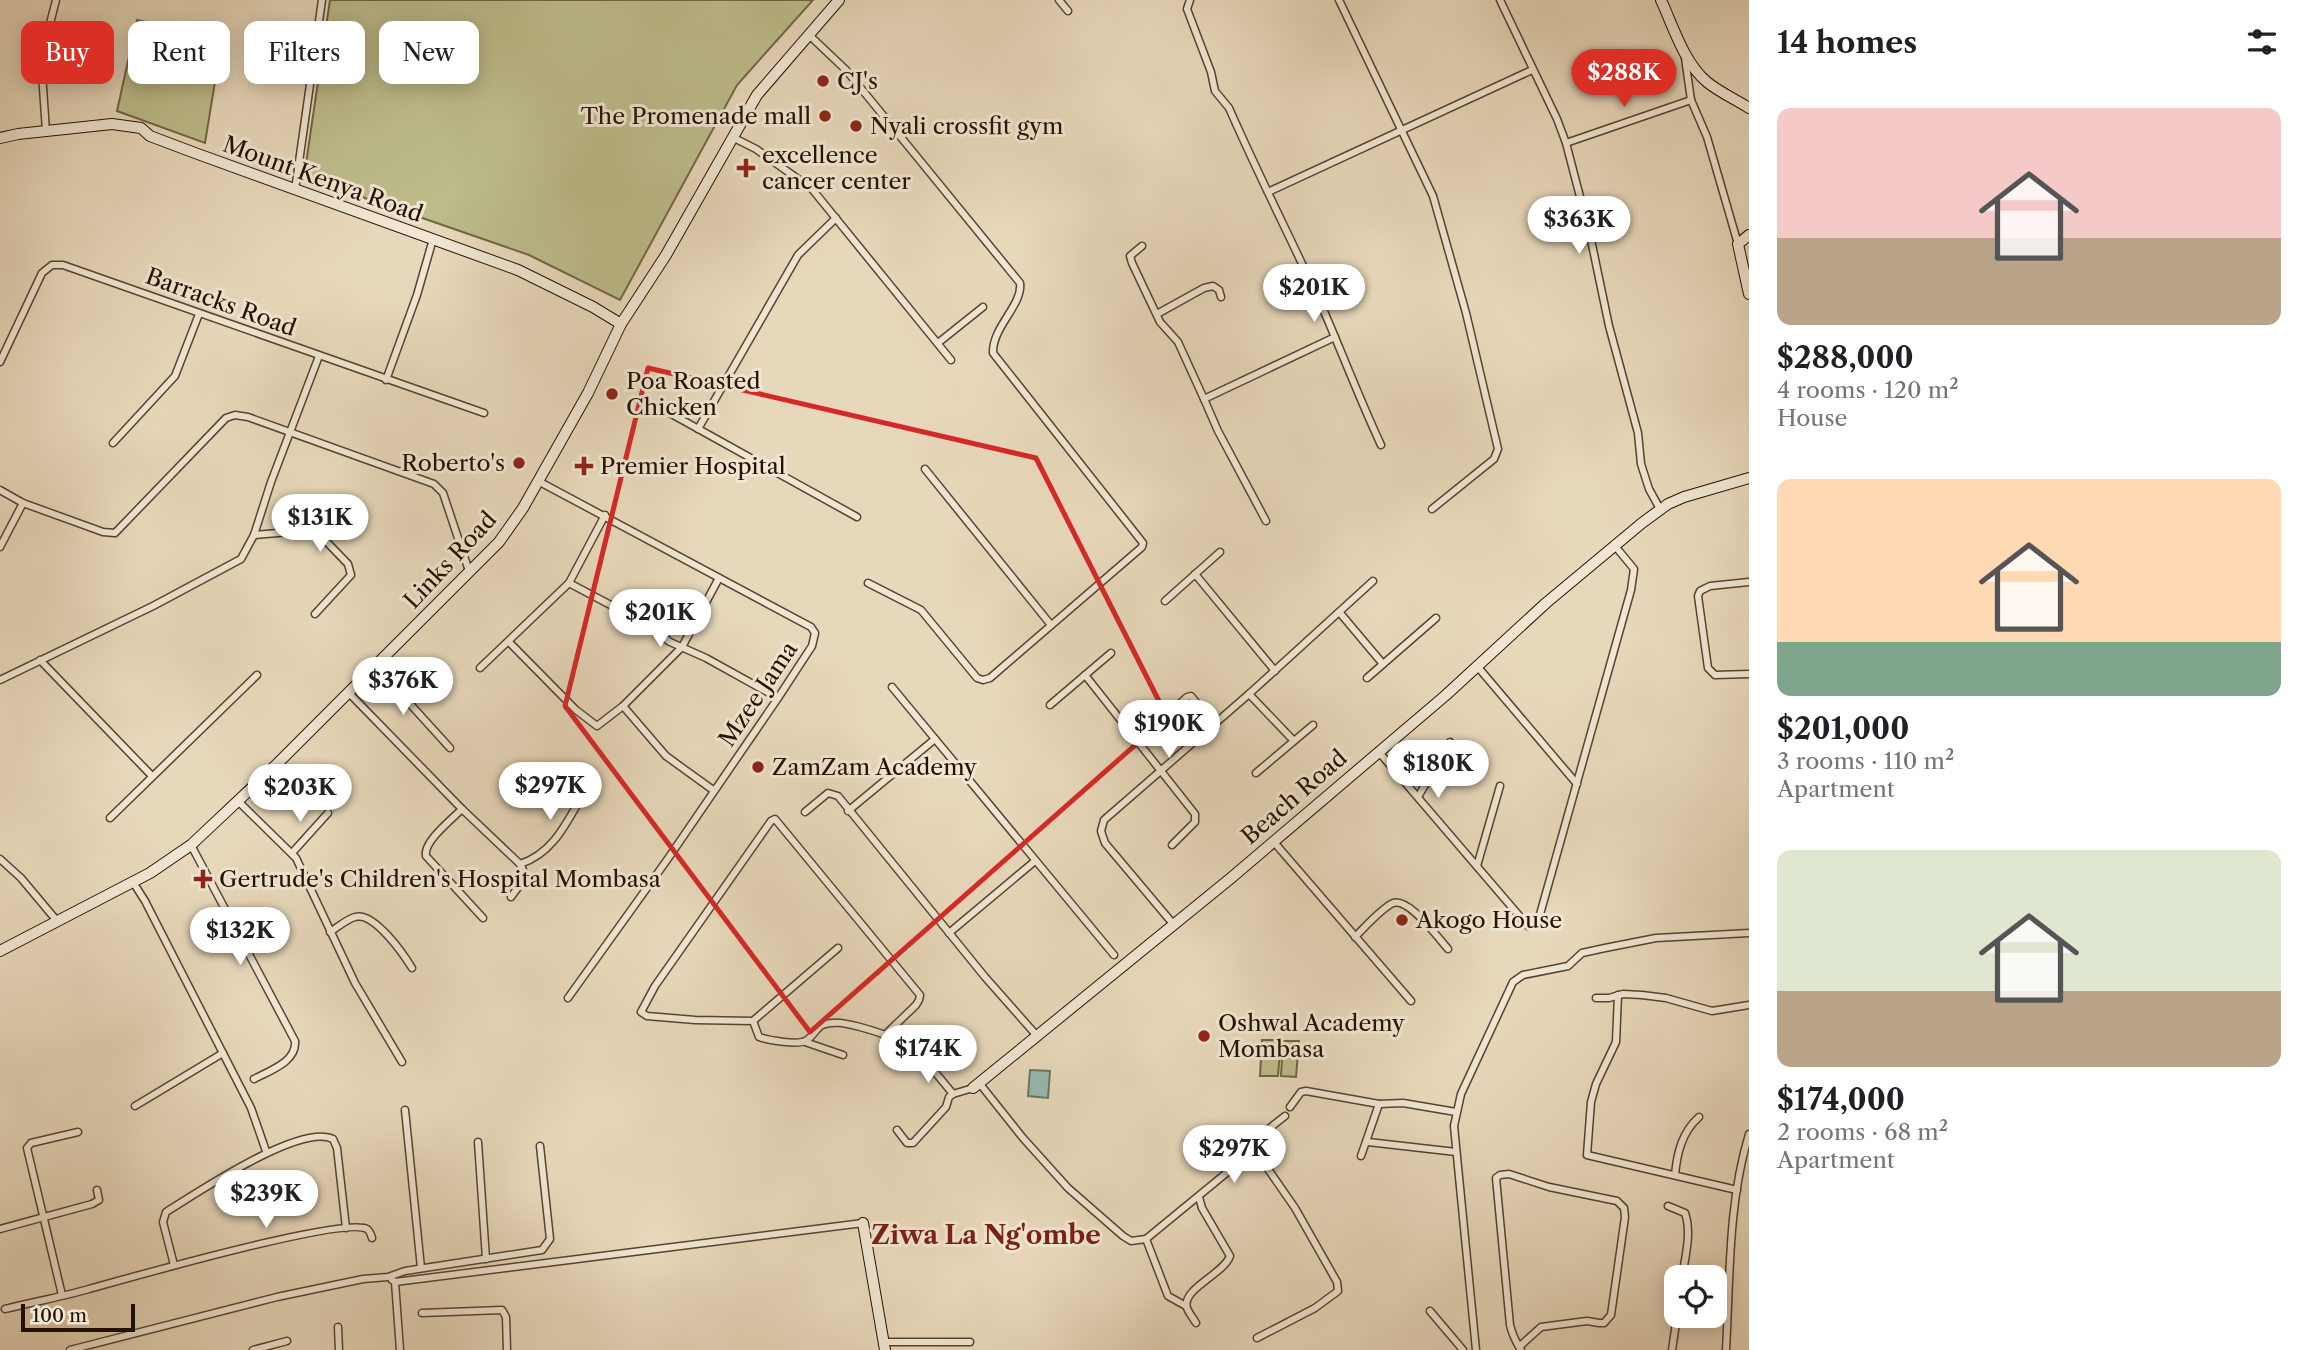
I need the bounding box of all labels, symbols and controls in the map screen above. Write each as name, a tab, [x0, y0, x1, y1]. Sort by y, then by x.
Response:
chip: Buy	[21, 21, 114, 84]
chip: Rent	[128, 21, 230, 84]
chip: Filters	[244, 21, 365, 84]
chip: New	[379, 21, 479, 84]
icon: filters	[2243, 23, 2281, 61]
text: 14 homes	[1777, 24, 1917, 61]
pin: $288K	[1575, 50, 1673, 109]
text: $288K	[1587, 58, 1661, 86]
place label: CJ's	[837, 67, 878, 95]
marker: CJ's	[815, 73, 831, 89]
place label: The Promenade mall	[581, 102, 811, 130]
marker: The Promenade mall	[817, 108, 833, 124]
place label: Nyali crossfit gym	[870, 112, 1064, 140]
marker: Nyali crossfit gym	[848, 118, 864, 134]
street label: Mount Kenya Road	[219, 130, 427, 228]
place label: excellence cancer center	[762, 141, 911, 195]
icon: home	[1966, 153, 2092, 279]
marker: excellence cancer center	[736, 158, 756, 178]
pin: $363K	[1530, 196, 1628, 256]
text: $363K	[1544, 205, 1614, 233]
street label: Barracks Road	[142, 262, 300, 342]
pin: $201K	[1265, 264, 1363, 324]
text: $201K	[1279, 273, 1349, 301]
text: $288,000	[1777, 339, 1914, 376]
place label: Poa Roasted Chicken	[626, 367, 760, 421]
text: 4 rooms · 120 m²	[1777, 376, 1959, 404]
marker: Poa Roasted Chicken	[604, 386, 620, 402]
text: House	[1777, 404, 1847, 432]
place label: Roberto's	[401, 449, 505, 477]
place label: Premier Hospital	[600, 452, 786, 480]
marker: Roberto's	[511, 455, 527, 471]
marker: Premier Hospital	[574, 456, 594, 476]
pin: $131K	[271, 494, 369, 554]
text: $131K	[288, 503, 352, 531]
street label: Links Road	[398, 506, 502, 614]
icon: home	[1966, 524, 2092, 650]
pin: $201K	[611, 590, 709, 649]
text: $201K	[625, 598, 695, 626]
street label: Mzee Jama	[713, 636, 804, 752]
pin: $376K	[354, 658, 452, 717]
text: $376K	[368, 666, 438, 694]
pin: $190K	[1120, 700, 1218, 760]
text: $190K	[1134, 709, 1204, 737]
text: $201,000	[1777, 710, 1909, 747]
pin: $180K	[1389, 740, 1487, 800]
street label: Beach Road	[1236, 744, 1352, 850]
text: 3 rooms · 110 m²	[1777, 747, 1954, 775]
text: $180K	[1403, 749, 1473, 777]
place label: ZamZam Academy	[772, 753, 977, 781]
marker: ZamZam Academy	[750, 759, 766, 775]
pin: $297K	[501, 762, 599, 822]
pin: $203K	[251, 764, 349, 824]
text: $297K	[515, 771, 585, 799]
text: $203K	[264, 773, 336, 801]
text: Apartment	[1777, 775, 1895, 803]
place label: Gertrude's Children's Hospital Mombasa	[219, 865, 662, 893]
marker: Gertrude's Children's Hospital Mombasa	[193, 869, 213, 889]
icon: home	[1966, 895, 2092, 1021]
place label: Akogo House	[1415, 906, 1562, 934]
pin: $132K	[191, 908, 289, 967]
marker: Akogo House	[1394, 912, 1410, 928]
text: $132K	[206, 916, 274, 944]
place label: Oshwal Academy Mombasa	[1218, 1009, 1405, 1063]
pin: $174K	[879, 1026, 977, 1085]
marker: Oshwal Academy Mombasa	[1196, 1028, 1212, 1044]
text: $174K	[895, 1034, 961, 1062]
text: $174,000	[1777, 1081, 1905, 1118]
text: 2 rooms · 68 m²	[1777, 1118, 1948, 1146]
pin: $297K	[1185, 1126, 1283, 1185]
text: $297K	[1199, 1134, 1269, 1162]
text: Apartment	[1777, 1146, 1895, 1174]
pin: $239K	[217, 1170, 315, 1230]
text: $239K	[230, 1179, 302, 1207]
district label: Ziwa La Ng'ombe	[871, 1219, 1101, 1251]
map controls	[1664, 1265, 1727, 1328]
button: locate	[1664, 1265, 1727, 1328]
scale bar	[21, 1301, 135, 1333]
text: 100 m	[32, 1304, 87, 1327]

